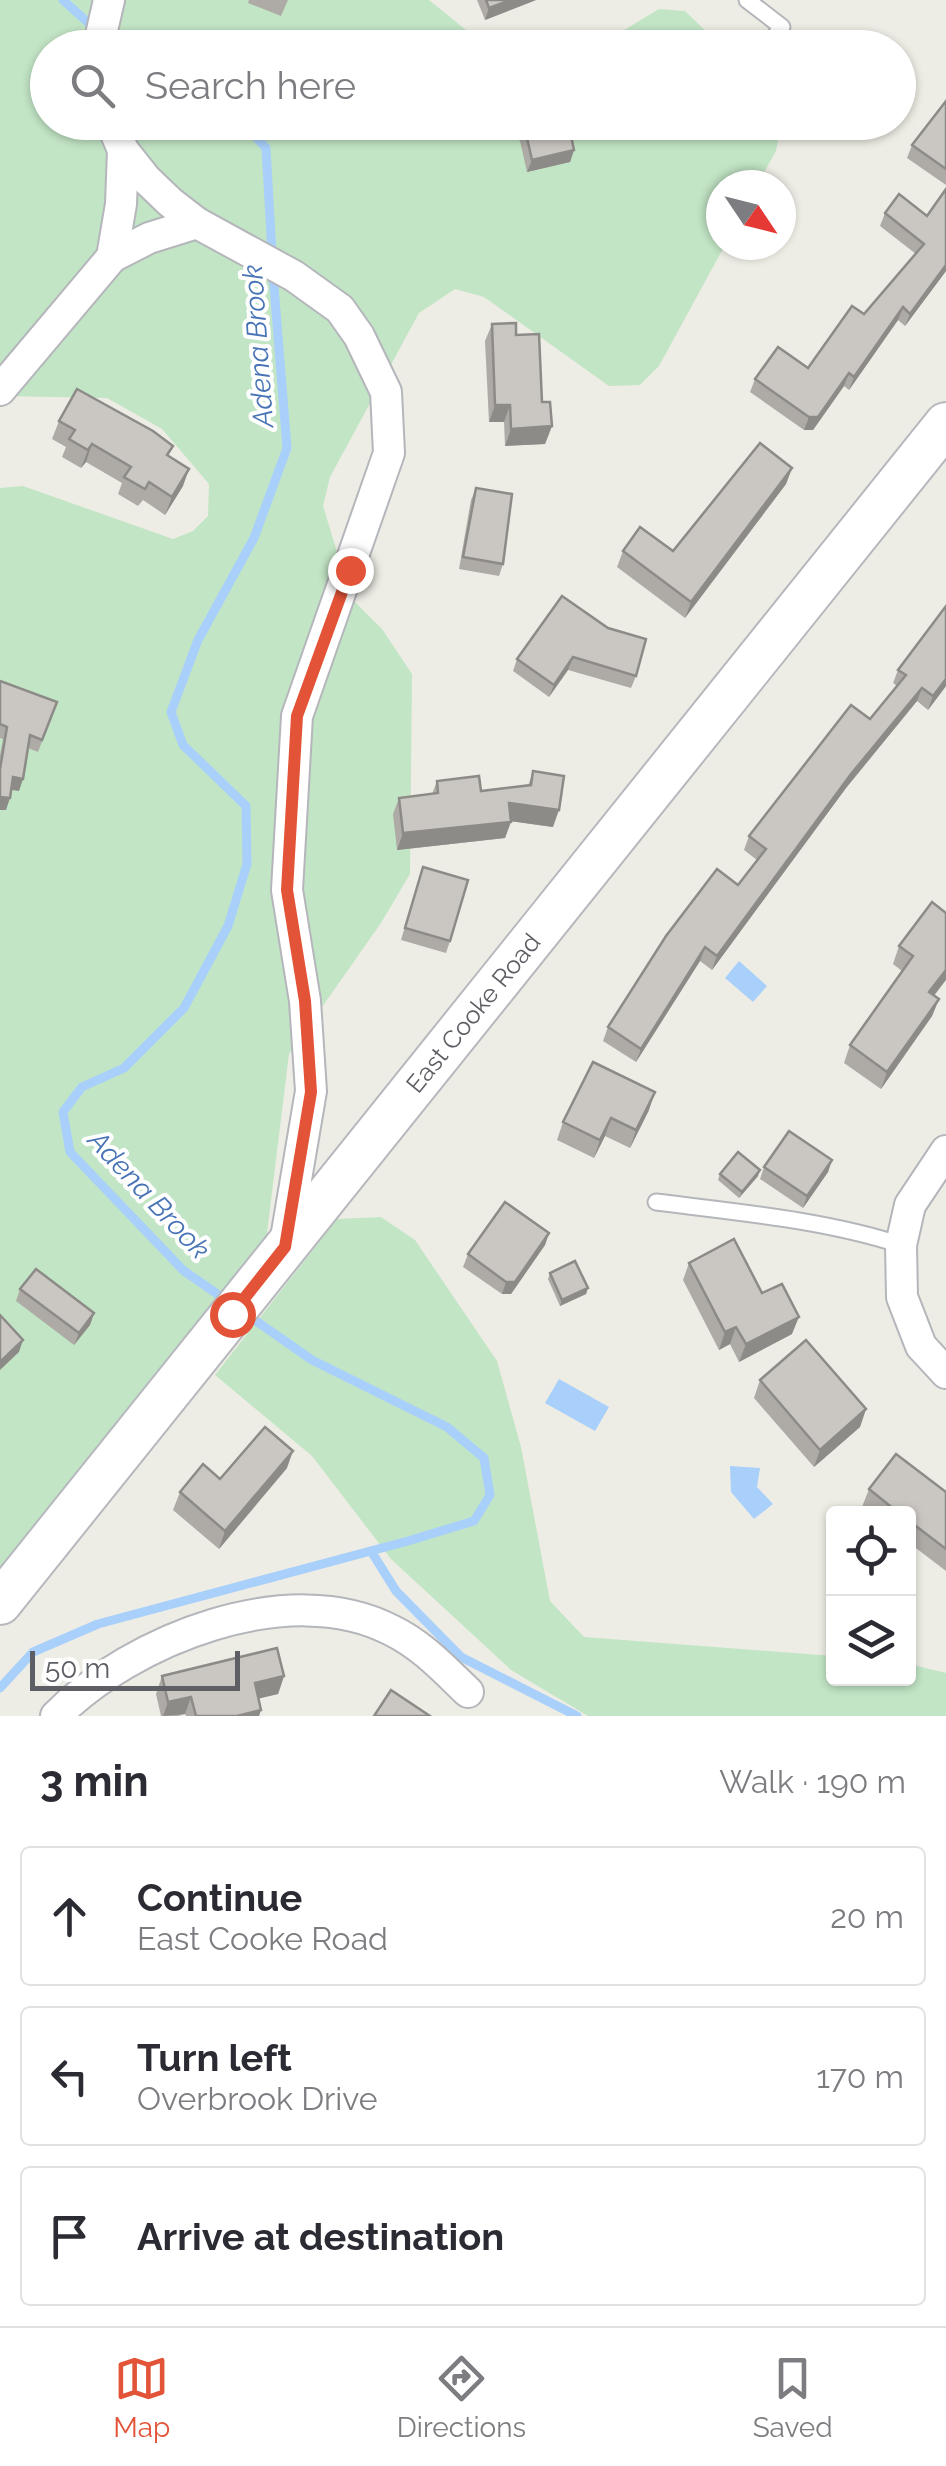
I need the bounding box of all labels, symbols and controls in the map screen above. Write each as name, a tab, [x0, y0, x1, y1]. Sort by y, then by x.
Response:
search box	[30, 30, 916, 140]
icon: search	[65, 58, 120, 113]
text: Search here	[145, 63, 356, 108]
north arrow	[706, 170, 796, 260]
water label: Adena Brook	[236, 264, 280, 430]
route end	[328, 548, 374, 594]
street label: East Cooke Road	[400, 927, 546, 1099]
water label: Adena Brook	[80, 1123, 217, 1266]
route start	[210, 1292, 256, 1338]
map controls	[826, 1506, 916, 1686]
button: locate	[826, 1506, 916, 1596]
button: layers	[826, 1596, 916, 1686]
scale bar	[30, 1646, 240, 1690]
text: 50 m	[45, 1652, 110, 1685]
text: 3 min	[40, 1757, 149, 1806]
text: Walk · 190 m	[719, 1763, 906, 1800]
text: Continue	[137, 1875, 302, 1920]
icon: ahead	[42, 1889, 97, 1944]
text: 20 m	[830, 1898, 904, 1935]
text: East Cooke Road	[137, 1920, 388, 1957]
text: Turn left	[137, 2035, 292, 2080]
icon: left	[42, 2049, 97, 2104]
text: 170 m	[816, 2058, 904, 2095]
text: Overbrook Drive	[137, 2080, 378, 2117]
icon: arrive	[42, 2209, 97, 2264]
text: Arrive at destination	[137, 2214, 504, 2259]
tab: Map	[113, 2351, 170, 2444]
tab: Directions	[397, 2351, 526, 2444]
tab: Saved	[753, 2351, 833, 2444]

